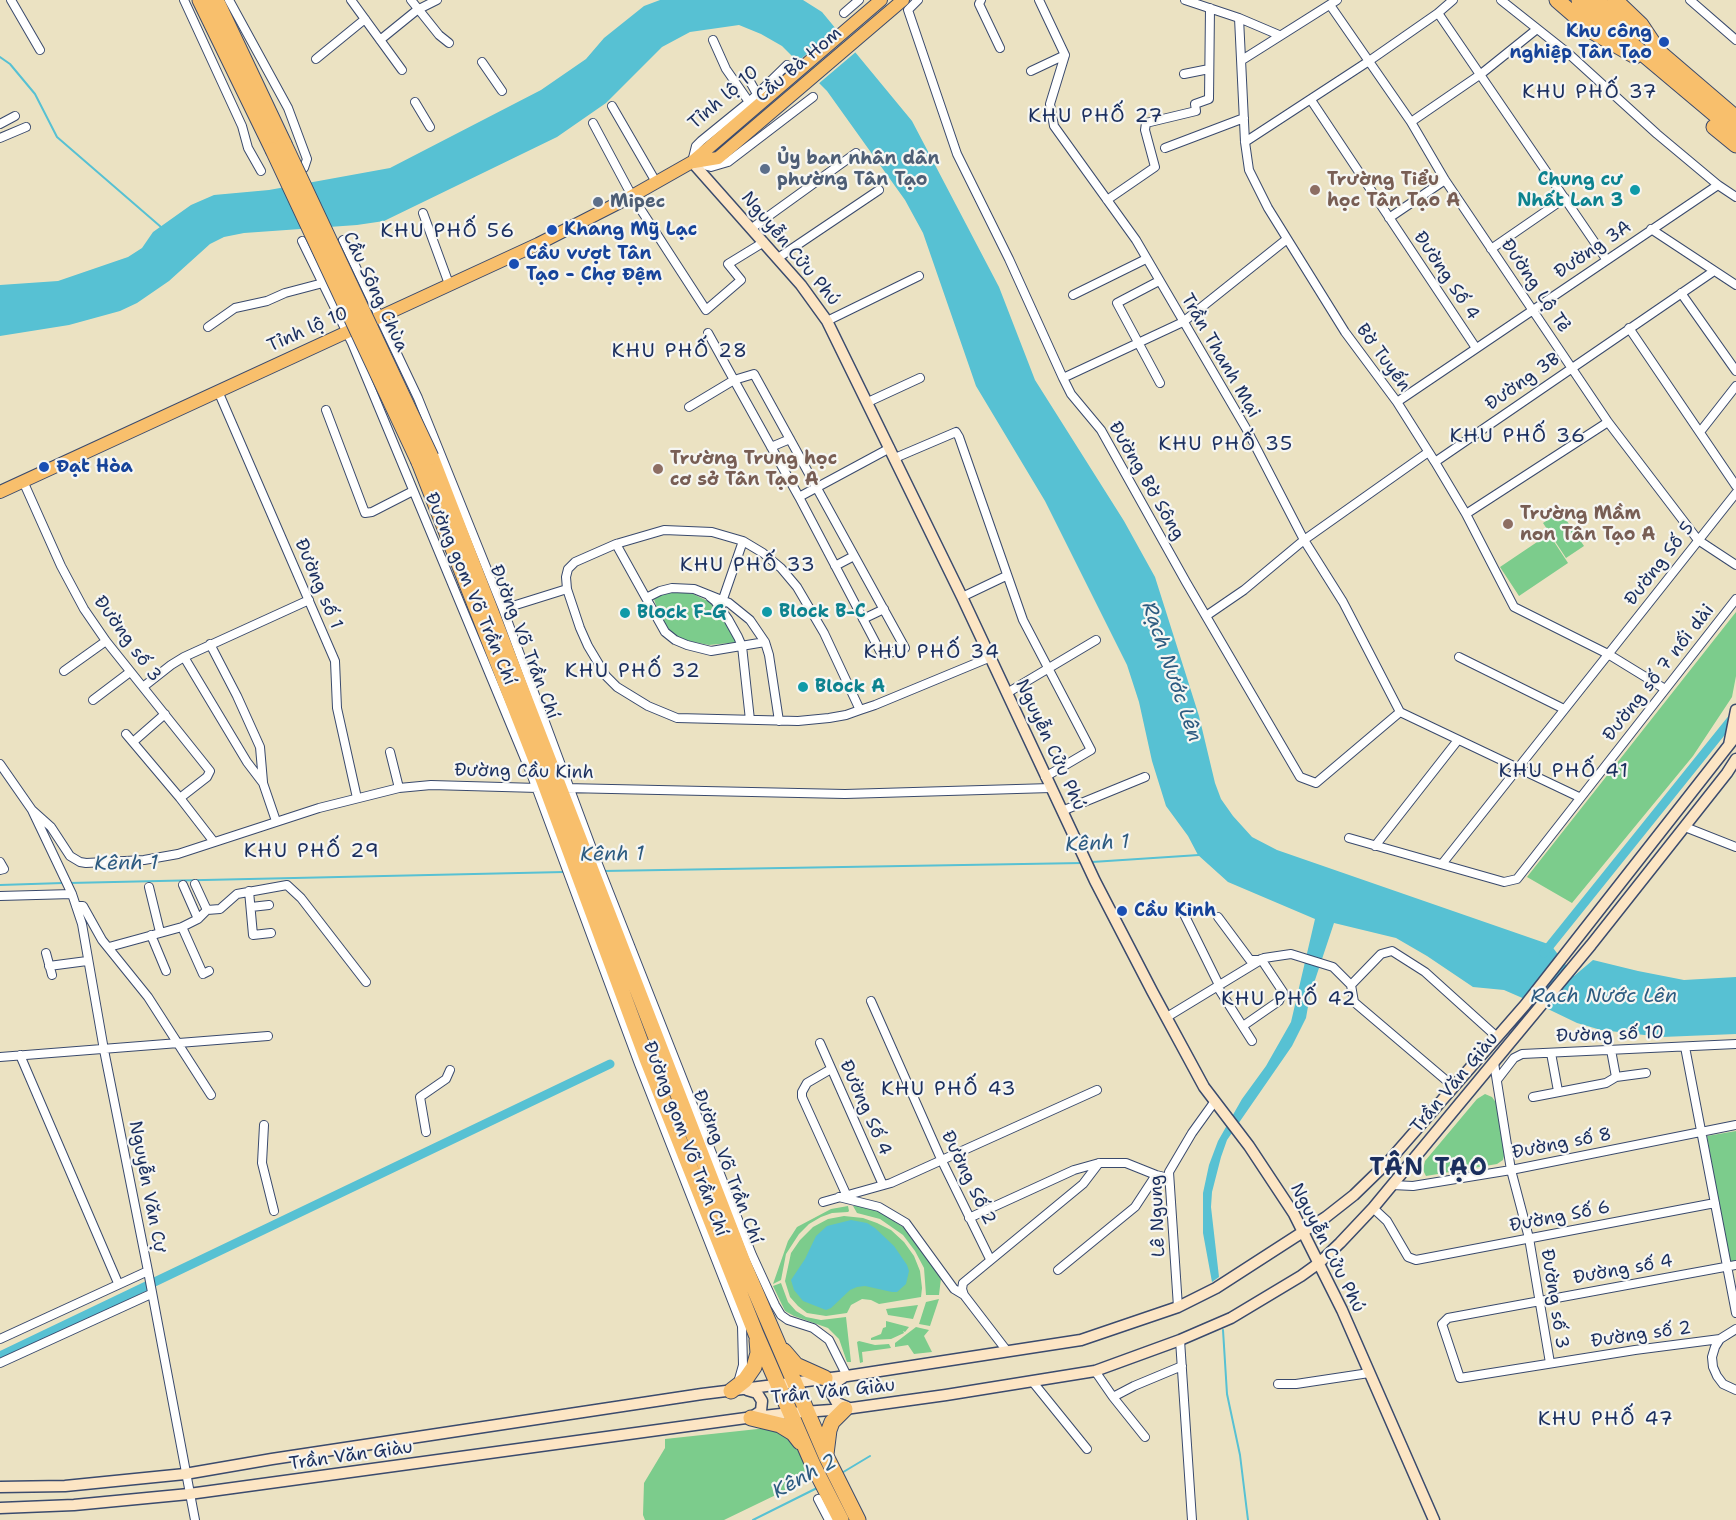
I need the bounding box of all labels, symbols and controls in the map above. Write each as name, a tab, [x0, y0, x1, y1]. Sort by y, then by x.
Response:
place label: Khu công nghiệp Tân Tạo	[1510, 21, 1652, 63]
street label: Cầu Bà Hom	[752, 23, 846, 107]
marker: Khu công nghiệp Tân Tạo	[1657, 35, 1671, 49]
street label: Tỉnh lộ 10	[684, 62, 764, 134]
district label: KHU PHỐ 37	[1522, 81, 1658, 105]
district label: KHU PHỐ 27	[1028, 105, 1164, 129]
place label: Ủy ban nhân dân phường Tân Tạo	[777, 148, 939, 190]
marker: Ủy ban nhân dân phường Tân Tạo	[758, 162, 772, 176]
place label: Trường Tiểu học Tân Tạo A	[1327, 169, 1460, 212]
place label: Chung cư Nhất Lan 3	[1517, 169, 1623, 212]
marker: Trường Tiểu học Tân Tạo A	[1308, 183, 1322, 197]
marker: Chung cư Nhất Lan 3	[1628, 183, 1642, 197]
street label: Nguyễn Cửu Phú	[736, 188, 844, 310]
place label: Mipec	[610, 191, 665, 213]
marker: Mipec	[591, 195, 605, 209]
street label: Đường 3A	[1550, 216, 1636, 284]
place label: Khang Mỹ Lạc	[564, 219, 697, 241]
district label: KHU PHỐ 56	[380, 220, 516, 244]
marker: Khang Mỹ Lạc	[545, 223, 559, 237]
street label: Cầu Sông Chùa	[338, 228, 412, 356]
street label: Đường Số 4	[1409, 228, 1483, 324]
street label: Đường Lộ Tẻ	[1496, 235, 1574, 337]
place label: Cầu vượt Tân Tạo - Chợ Đệm	[526, 243, 662, 286]
marker: Cầu vượt Tân Tạo - Chợ Đệm	[507, 257, 521, 271]
street label: Trần Thanh Mại	[1176, 290, 1264, 422]
street label: Tỉnh lộ 10	[264, 303, 352, 357]
street label: Bờ Tuyến	[1351, 320, 1415, 396]
district label: KHU PHỐ 28	[612, 340, 748, 364]
street label: Đường 3B	[1482, 349, 1564, 415]
street label: Đường Bờ Sông	[1103, 418, 1189, 544]
district label: KHU PHỐ 36	[1449, 425, 1587, 449]
district label: KHU PHỐ 35	[1158, 433, 1294, 457]
place label: Trường Trung học cơ sở Tân Tạo A	[670, 448, 837, 490]
place label: Đạt Hòa	[56, 456, 133, 478]
marker: Đạt Hòa	[37, 460, 51, 474]
marker: Trường Trung học cơ sở Tân Tạo A	[651, 462, 665, 476]
street label: Đường gom Võ Trần Chí	[420, 490, 520, 688]
place label: Trường Mầm non Tân Tạo A	[1520, 503, 1655, 546]
marker: Trường Mầm non Tân Tạo A	[1501, 517, 1515, 531]
street label: Đường Số 5	[1621, 518, 1699, 610]
street label: Đường số 1	[289, 536, 347, 632]
district label: KHU PHỐ 33	[680, 554, 816, 578]
street label: Đường Võ Trần Chí	[485, 562, 563, 722]
street label: Đường số 3	[89, 592, 165, 686]
water label: Rạch Nước Lên	[1136, 599, 1206, 745]
street label: Đường số 7 nối dài	[1599, 600, 1719, 746]
place label: Block B-C	[779, 601, 866, 623]
place label: Block F-G	[637, 602, 726, 624]
marker: Block B-C	[760, 605, 774, 619]
marker: Block F-G	[618, 606, 632, 620]
district label: KHU PHỐ 34	[864, 641, 1000, 665]
district label: KHU PHỐ 32	[565, 660, 701, 684]
place label: Block A	[815, 676, 885, 698]
street label: Nguyễn Cửu Phú	[1010, 676, 1090, 814]
marker: Block A	[796, 680, 810, 694]
street label: Đường Cầu Kinh	[454, 760, 594, 784]
district label: KHU PHỐ 41	[1499, 760, 1629, 784]
water label: Kênh 1	[1064, 830, 1130, 858]
district label: KHU PHỐ 29	[244, 840, 380, 864]
water label: Kênh 1	[580, 842, 644, 868]
water label: Kênh 1	[94, 851, 158, 877]
place label: Cầu Kinh	[1134, 900, 1216, 922]
marker: Cầu Kinh	[1115, 904, 1129, 918]
water label: Rạch Nước Lên	[1531, 985, 1677, 1009]
district label: KHU PHỐ 42	[1221, 988, 1357, 1012]
street label: Đường số 10	[1556, 1022, 1664, 1048]
street label: Trần Văn Giàu	[1407, 1028, 1503, 1138]
street label: Đường gom Võ Trần Chí	[638, 1039, 732, 1239]
street label: Đường Số 4	[834, 1057, 896, 1159]
district label: KHU PHỐ 43	[881, 1078, 1017, 1102]
street label: Đường Võ Trần Chí	[688, 1087, 766, 1247]
street label: Nguyễn Văn Cự	[124, 1119, 170, 1255]
street label: Đường số 8	[1510, 1124, 1614, 1164]
street label: Đường Số 2	[936, 1127, 1000, 1229]
district label: TÂN TẠO	[1370, 1155, 1488, 1183]
street label: Lê Ngung	[1146, 1174, 1170, 1258]
street label: Nguyễn Cửu Phú	[1285, 1180, 1369, 1316]
street label: Đường Số 6	[1508, 1197, 1612, 1237]
street label: Đường số 3	[1535, 1247, 1573, 1351]
street label: Đường số 4	[1571, 1251, 1675, 1289]
street label: Đường số 2	[1590, 1317, 1692, 1353]
street label: Trần Văn Giàu	[770, 1375, 896, 1409]
district label: KHU PHỐ 47	[1538, 1408, 1674, 1432]
street label: Trần Văn Giàu	[288, 1437, 414, 1475]
water label: Kênh 2	[769, 1450, 841, 1504]

